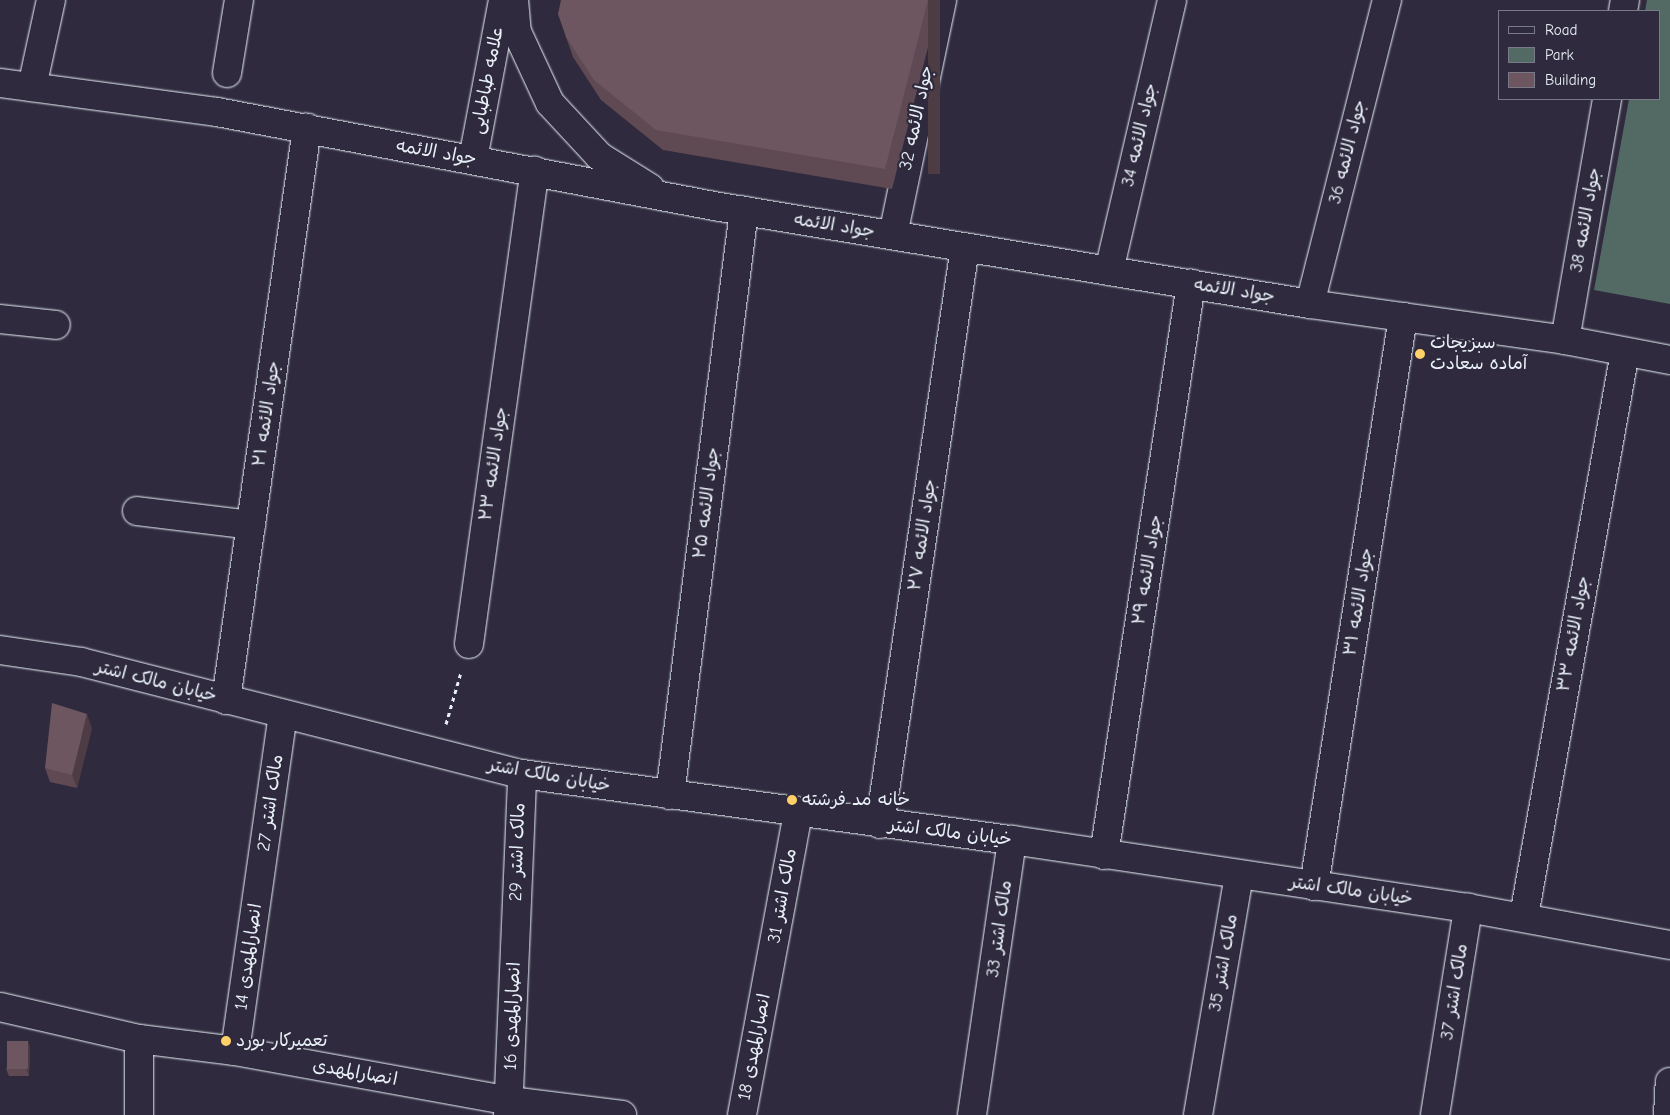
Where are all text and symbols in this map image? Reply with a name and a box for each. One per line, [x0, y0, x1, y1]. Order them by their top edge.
legend [1498, 10, 1660, 100]
text: Road [1545, 21, 1577, 39]
street label: علامه طباطبایی [467, 24, 509, 136]
text: Park [1545, 46, 1574, 64]
street label: جواد الائمه 32 [895, 64, 939, 172]
text: Building [1545, 71, 1596, 89]
street label: جواد الائمه 34 [1118, 81, 1162, 189]
street label: جواد الائمه 36 [1325, 98, 1371, 206]
street label: جواد الائمه [394, 135, 478, 171]
street label: جواد الائمه 38 [1566, 166, 1606, 274]
street label: جواد الائمه [792, 209, 876, 243]
street label: جواد الائمه [1192, 274, 1276, 308]
place label: سبزیجات آماده سعادت [1430, 333, 1527, 376]
marker: سبزیجات آماده سعادت [1414, 348, 1426, 360]
street label: جواد الائمه ۲۱ [249, 360, 285, 468]
street label: جواد الائمه ۲۳ [475, 406, 513, 522]
street label: جواد الائمه ۲۵ [689, 446, 725, 560]
street label: جواد الائمه ۲۷ [904, 478, 942, 592]
street label: جواد الائمه ۲۹ [1129, 513, 1167, 627]
street label: جواد الائمه ۳۱ [1340, 546, 1378, 658]
street label: جواد الائمه ۳۳ [1553, 574, 1595, 694]
street label: خیابان مالک اشتر [93, 656, 219, 708]
street label: مالک اشتر 27 [254, 753, 288, 853]
street label: خیابان مالک اشتر [486, 755, 612, 797]
place label: خانه مد فرشته [802, 789, 910, 811]
marker: خانه مد فرشته [786, 794, 798, 806]
street label: مالک اشتر 29 [505, 802, 531, 902]
street label: خیابان مالک اشتر [887, 815, 1013, 851]
street label: مالک اشتر 31 [764, 847, 802, 945]
street label: خیابان مالک اشتر [1288, 872, 1414, 910]
street label: مالک اشتر 33 [982, 879, 1018, 979]
street label: انصارالمهدی 14 [231, 902, 267, 1012]
street label: مالک اشتر 35 [1205, 913, 1243, 1013]
street label: مالک اشتر 37 [1437, 942, 1473, 1042]
street label: انصارالمهدی 16 [500, 961, 526, 1071]
street label: انصارالمهدی 18 [734, 992, 776, 1102]
place label: تعمیرکار بورد [236, 1030, 328, 1052]
marker: تعمیرکار بورد [220, 1035, 232, 1047]
street label: انصارالمهدی [311, 1055, 399, 1091]

